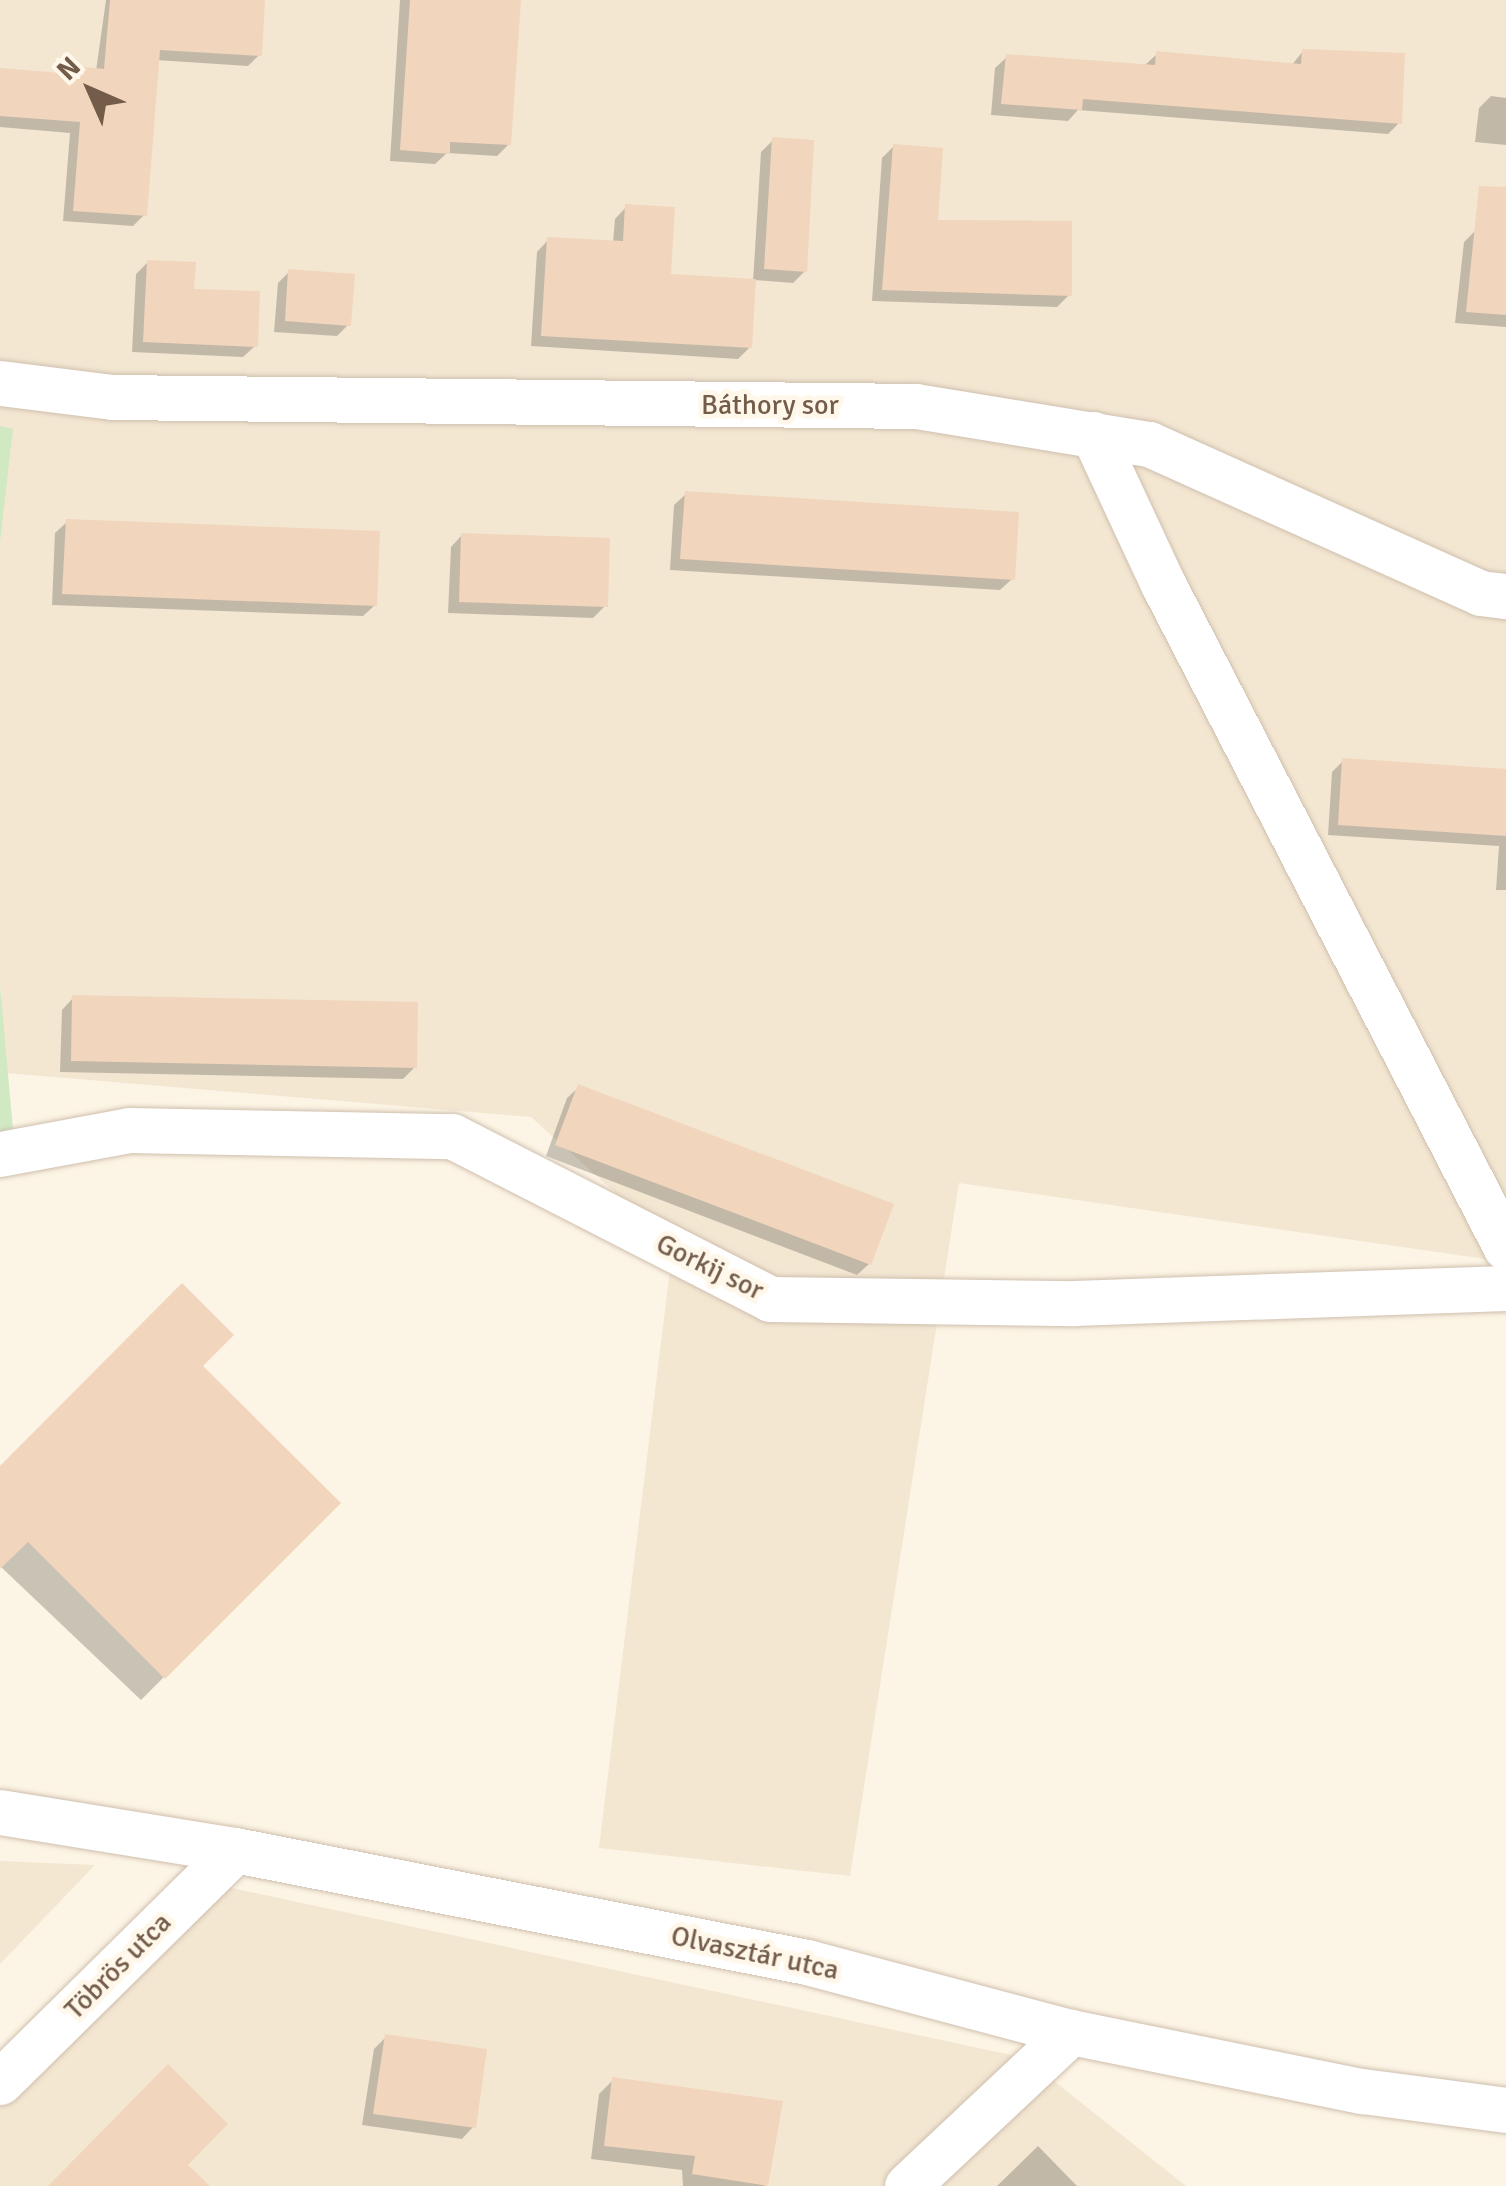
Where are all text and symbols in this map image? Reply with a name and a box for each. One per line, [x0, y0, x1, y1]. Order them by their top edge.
north arrow [40, 40, 140, 140]
text: N [50, 50, 88, 88]
street label: Báthory sor [701, 388, 839, 422]
street label: Gorkij sor [651, 1227, 769, 1307]
street label: Töbrös utca [58, 1906, 178, 2026]
street label: Olvasztár utca [668, 1919, 842, 1987]

